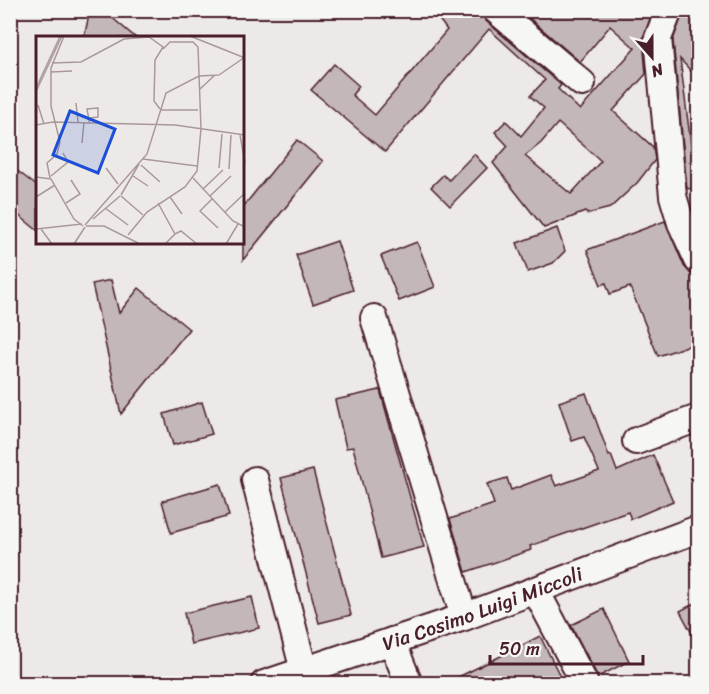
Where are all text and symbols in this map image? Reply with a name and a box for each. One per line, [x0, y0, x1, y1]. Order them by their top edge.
north arrow [622, 27, 682, 87]
inset map [36, 36, 244, 244]
text: N [646, 55, 669, 86]
street label: Via Cosimo Luigi Miccoli [378, 556, 589, 661]
scale bar [490, 628, 643, 666]
text: 50 m [499, 633, 540, 665]

